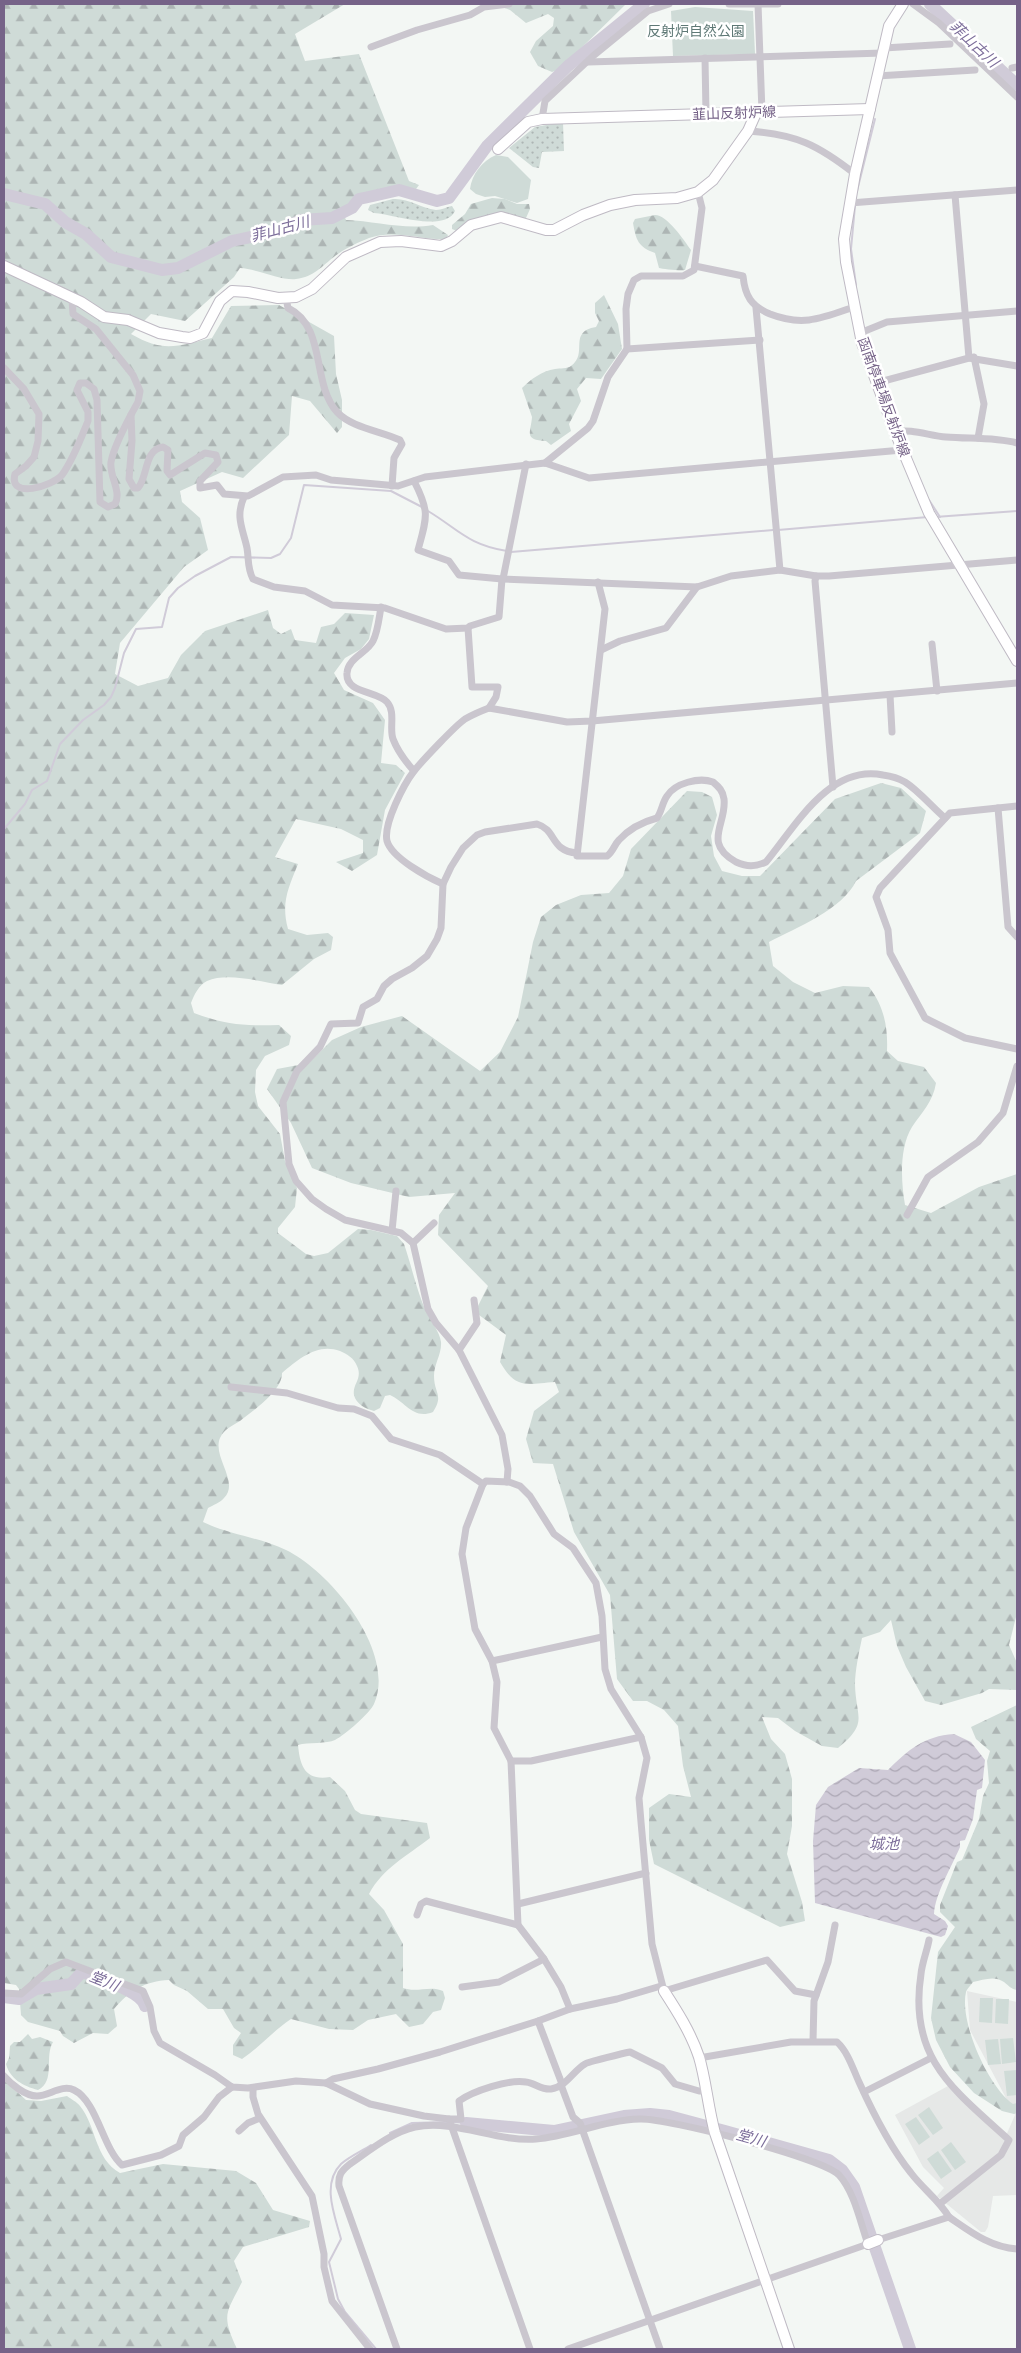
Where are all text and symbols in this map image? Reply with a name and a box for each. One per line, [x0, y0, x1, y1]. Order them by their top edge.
water label: 菲山古川 [945, 16, 1004, 73]
park label: 反射炉自然公園 [647, 22, 745, 41]
street label: 韮山反射炉線 [692, 103, 776, 124]
water label: 菲山古川 [248, 211, 313, 246]
street label: 函南停車場反射炉線 [853, 335, 914, 460]
water label: 城池 [869, 1834, 901, 1854]
water label: 堂川 [86, 1966, 124, 1997]
water label: 堂川 [734, 2124, 770, 2152]

